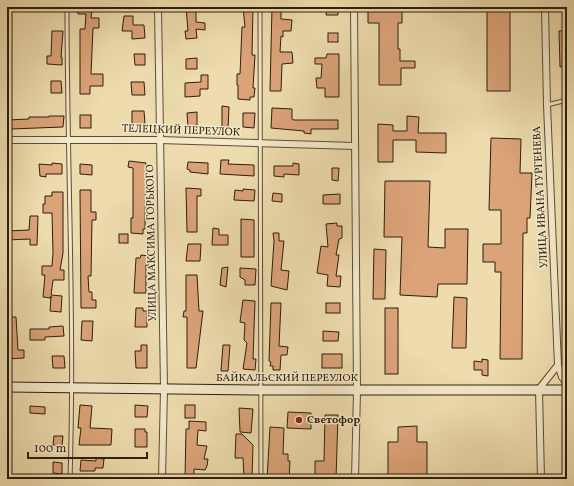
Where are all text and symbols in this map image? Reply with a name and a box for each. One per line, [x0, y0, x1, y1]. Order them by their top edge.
street label: ТЕЛЕЦКИЙ ПЕРЕУЛОК [122, 121, 241, 141]
street label: УЛИЦА ИВАНА ТУРГЕНЕВА [530, 125, 552, 268]
street label: УЛИЦА МАКСИМА ГОРЬКОГО [143, 164, 161, 322]
street label: БАЙКАЛЬСКИЙ ПЕРЕУЛОК [216, 371, 359, 386]
place label: Светофор [307, 413, 360, 428]
marker: Светофор [294, 415, 304, 425]
scale bar [28, 434, 147, 460]
text: 100 m [34, 441, 67, 457]

